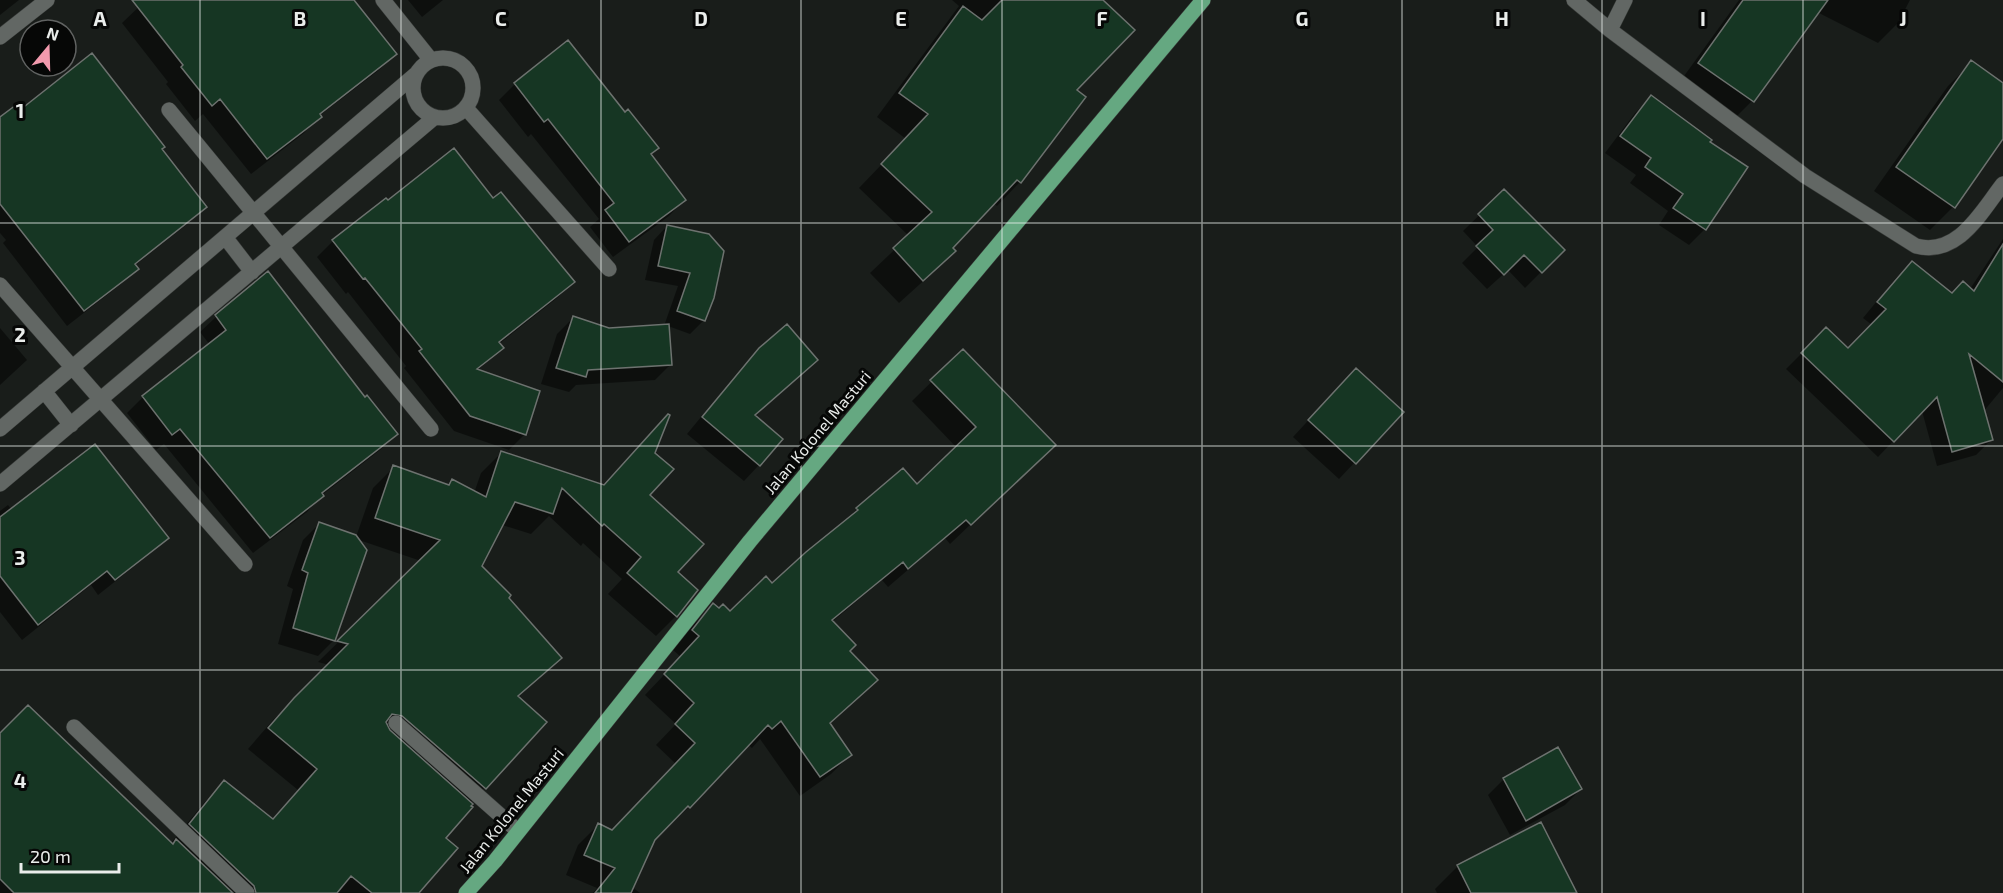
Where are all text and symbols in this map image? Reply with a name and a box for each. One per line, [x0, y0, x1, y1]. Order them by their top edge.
text: A [93, 6, 107, 30]
text: B [294, 6, 306, 30]
text: C [495, 6, 507, 30]
text: D [694, 6, 708, 30]
text: E [895, 6, 907, 30]
text: F [1096, 6, 1108, 30]
text: G [1296, 6, 1308, 30]
text: H [1495, 6, 1509, 30]
text: I [1700, 6, 1706, 30]
text: J [1899, 6, 1907, 30]
north arrow [18, 18, 78, 78]
text: N [44, 22, 62, 44]
text: 1 [16, 98, 24, 122]
text: 2 [14, 322, 26, 346]
street label: Jalan Kolonel Masturi [760, 366, 874, 498]
text: 3 [14, 545, 26, 569]
street label: Jalan Kolonel Masturi [455, 744, 567, 876]
text: 4 [14, 768, 27, 792]
scale bar [21, 836, 118, 874]
text: 20 m [30, 845, 71, 867]

